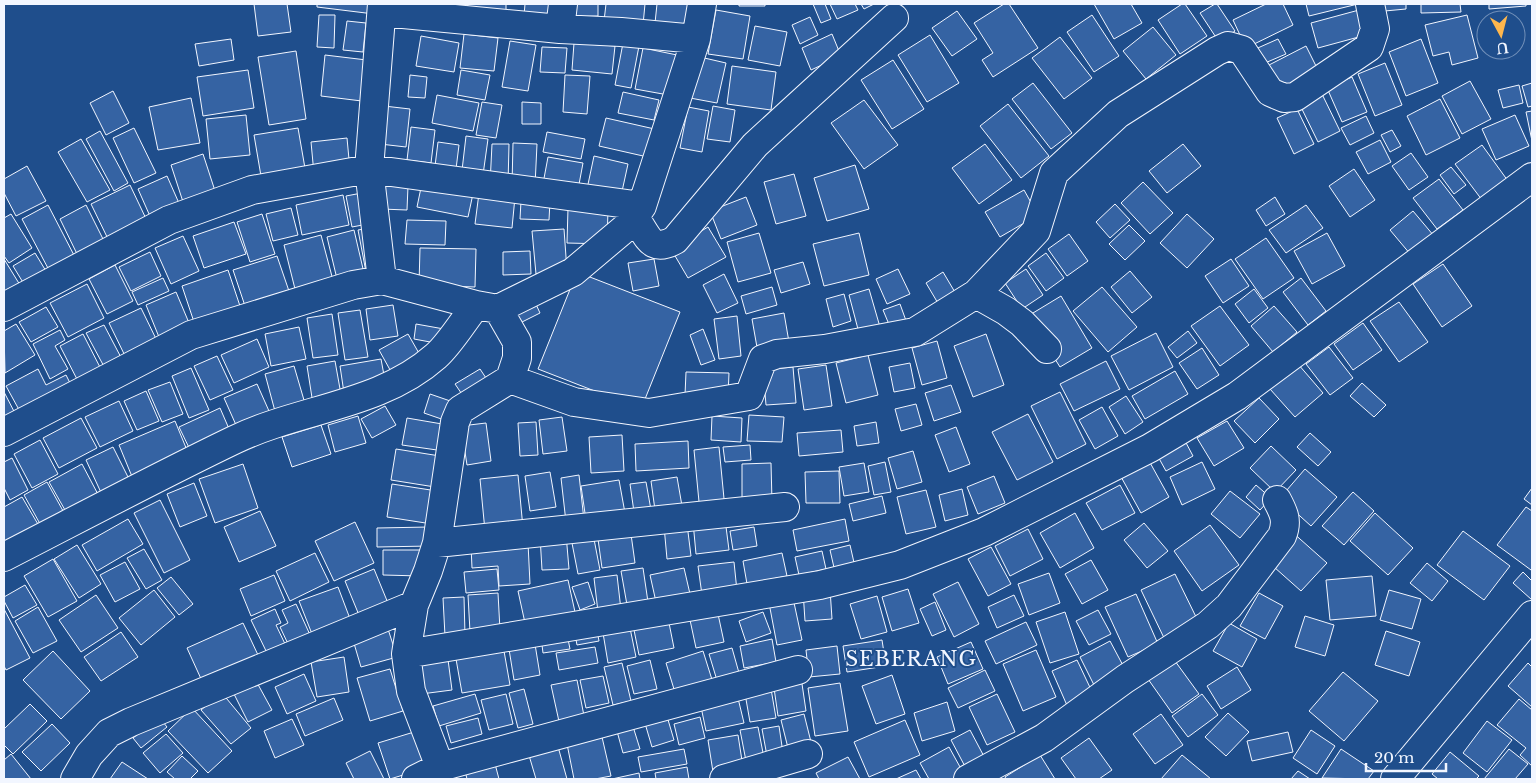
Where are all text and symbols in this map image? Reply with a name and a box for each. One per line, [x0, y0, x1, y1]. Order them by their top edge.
north arrow [1476, 10, 1526, 60]
text: U [1495, 38, 1510, 58]
district label: SEBERANG [845, 647, 977, 671]
scale bar [1366, 740, 1446, 772]
text: 20 m [1374, 748, 1414, 767]

